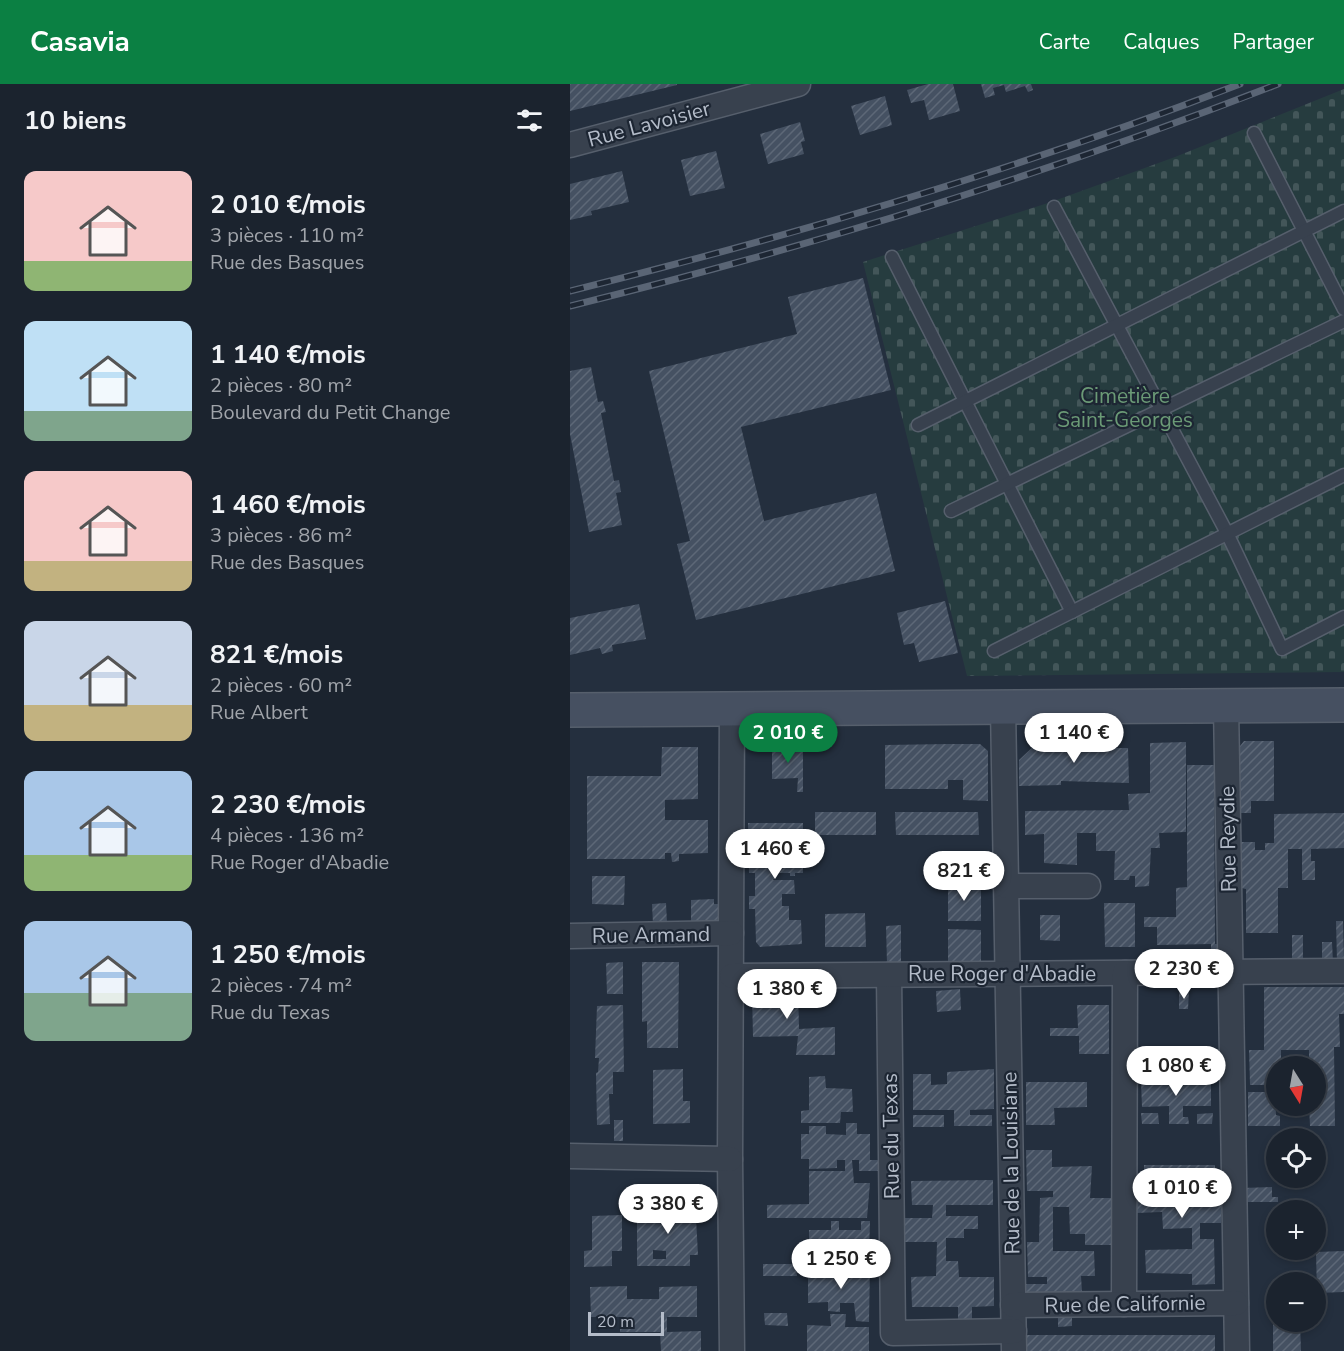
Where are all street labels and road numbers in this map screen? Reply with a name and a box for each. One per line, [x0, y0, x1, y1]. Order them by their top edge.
street label: Rue Lavoisier [585, 94, 714, 154]
street label: Rue Reydie [1213, 786, 1243, 892]
street label: Rue Armand [592, 920, 710, 950]
street label: Rue Roger d'Abadie [908, 960, 1096, 988]
street label: Rue de la Louisiane [995, 1071, 1027, 1255]
street label: Rue du Texas [876, 1073, 906, 1199]
street label: Rue de Californie [1044, 1289, 1206, 1319]

